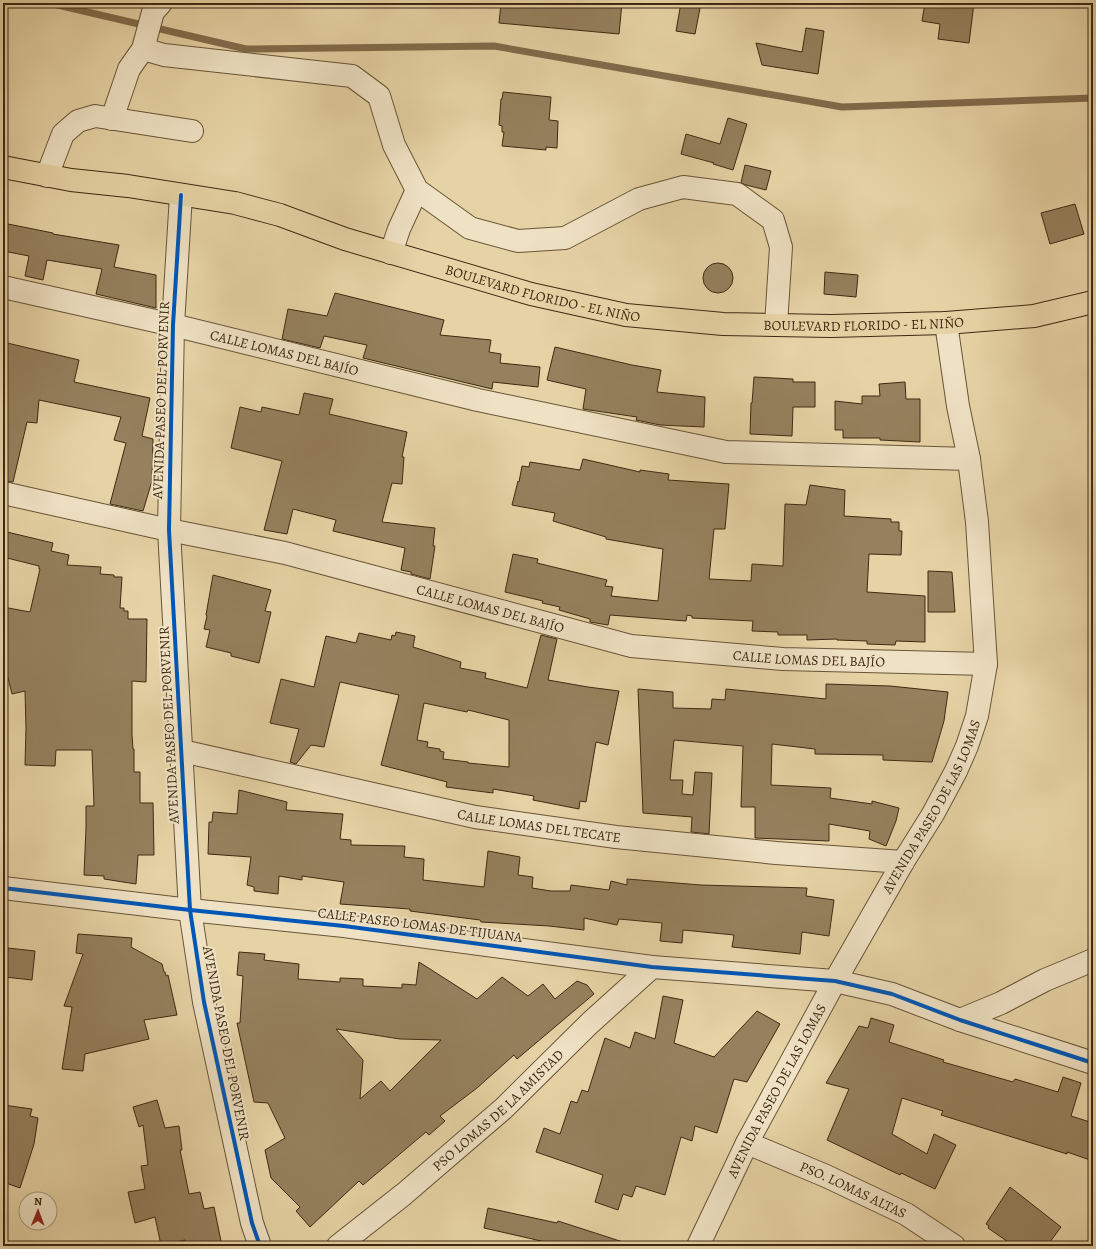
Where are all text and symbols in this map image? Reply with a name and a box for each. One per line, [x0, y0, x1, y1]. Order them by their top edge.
street label: BOULEVARD FLORIDO - EL NIÑO [443, 260, 641, 326]
street label: AVENIDA PASEO DEL PORVENIR [148, 300, 174, 500]
street label: BOULEVARD FLORIDO - EL NIÑO [763, 312, 965, 336]
street label: CALLE LOMAS DEL BAJÍO [208, 325, 361, 380]
street label: CALLE LOMAS DEL BAJÍO [414, 579, 567, 637]
street label: AVENIDA PASEO DEL PORVENIR [154, 625, 184, 825]
street label: CALLE LOMAS DEL BAJÍO [732, 645, 886, 671]
street label: AVENIDA PASEO DE LAS LOMAS [877, 717, 985, 898]
street label: CALLE LOMAS DEL TECATE [456, 804, 622, 847]
street label: CALLE PASEO LOMAS DE TIJUANA [317, 903, 524, 947]
street label: AVENIDA PASEO DEL PORVENIR [198, 943, 254, 1142]
street label: AVENIDA PASEO DE LAS LOMAS [722, 1000, 830, 1182]
street label: PSO LOMAS DE LA AMISTAD [428, 1045, 568, 1175]
street label: PSO. LOMAS ALTAS [797, 1157, 910, 1222]
north arrow [18, 1191, 58, 1231]
text: N [34, 1194, 42, 1209]

